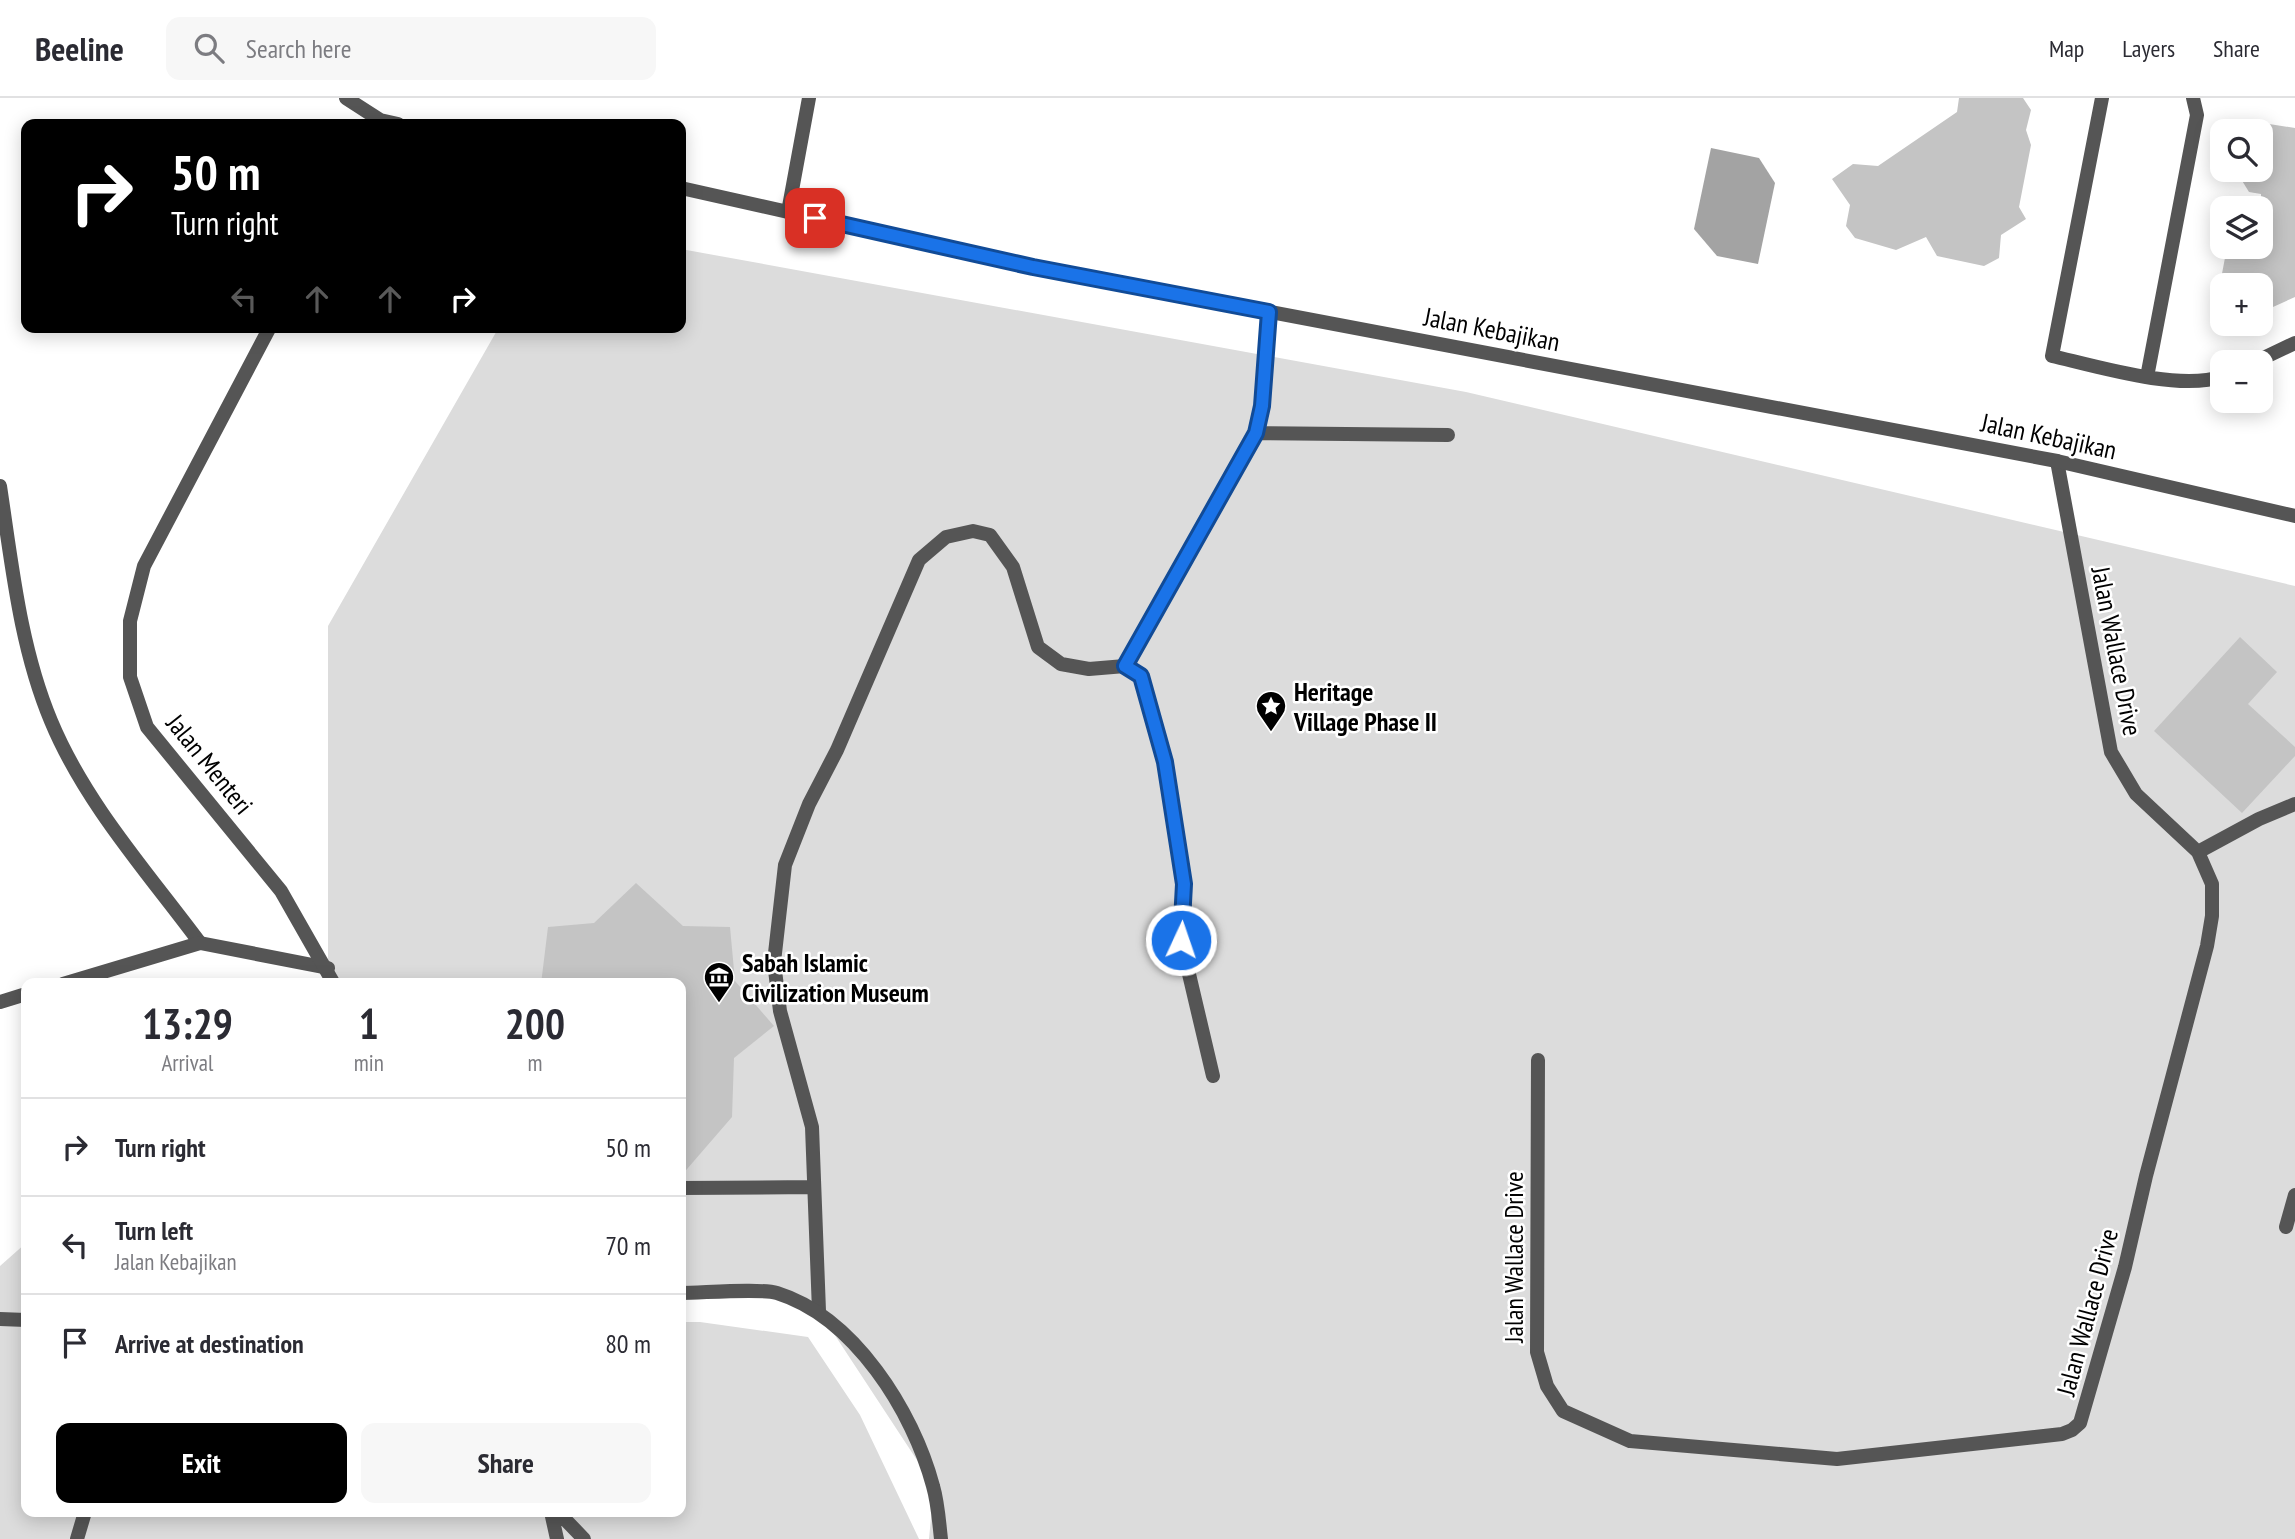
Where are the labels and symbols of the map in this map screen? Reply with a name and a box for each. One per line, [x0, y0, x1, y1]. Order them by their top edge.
pin [785, 188, 845, 248]
street label: Jalan Kebajikan [1420, 300, 1563, 358]
street label: Jalan Kebajikan [1977, 405, 2120, 466]
street label: Jalan Wallace Drive [2084, 563, 2150, 738]
place label: Heritage Village Phase II [1293, 675, 1437, 738]
place icon: Heritage Village Phase II [1254, 689, 1288, 733]
street label: Jalan Menteri [159, 707, 260, 821]
position arrow [1144, 903, 1218, 977]
place label: Sabah Islamic Civilization Museum [742, 946, 929, 1009]
museum icon: Sabah Islamic Civilization Museum [702, 960, 736, 1004]
street label: Jalan Wallace Drive [1497, 1171, 1530, 1344]
street label: Jalan Wallace Drive [2049, 1225, 2125, 1400]

